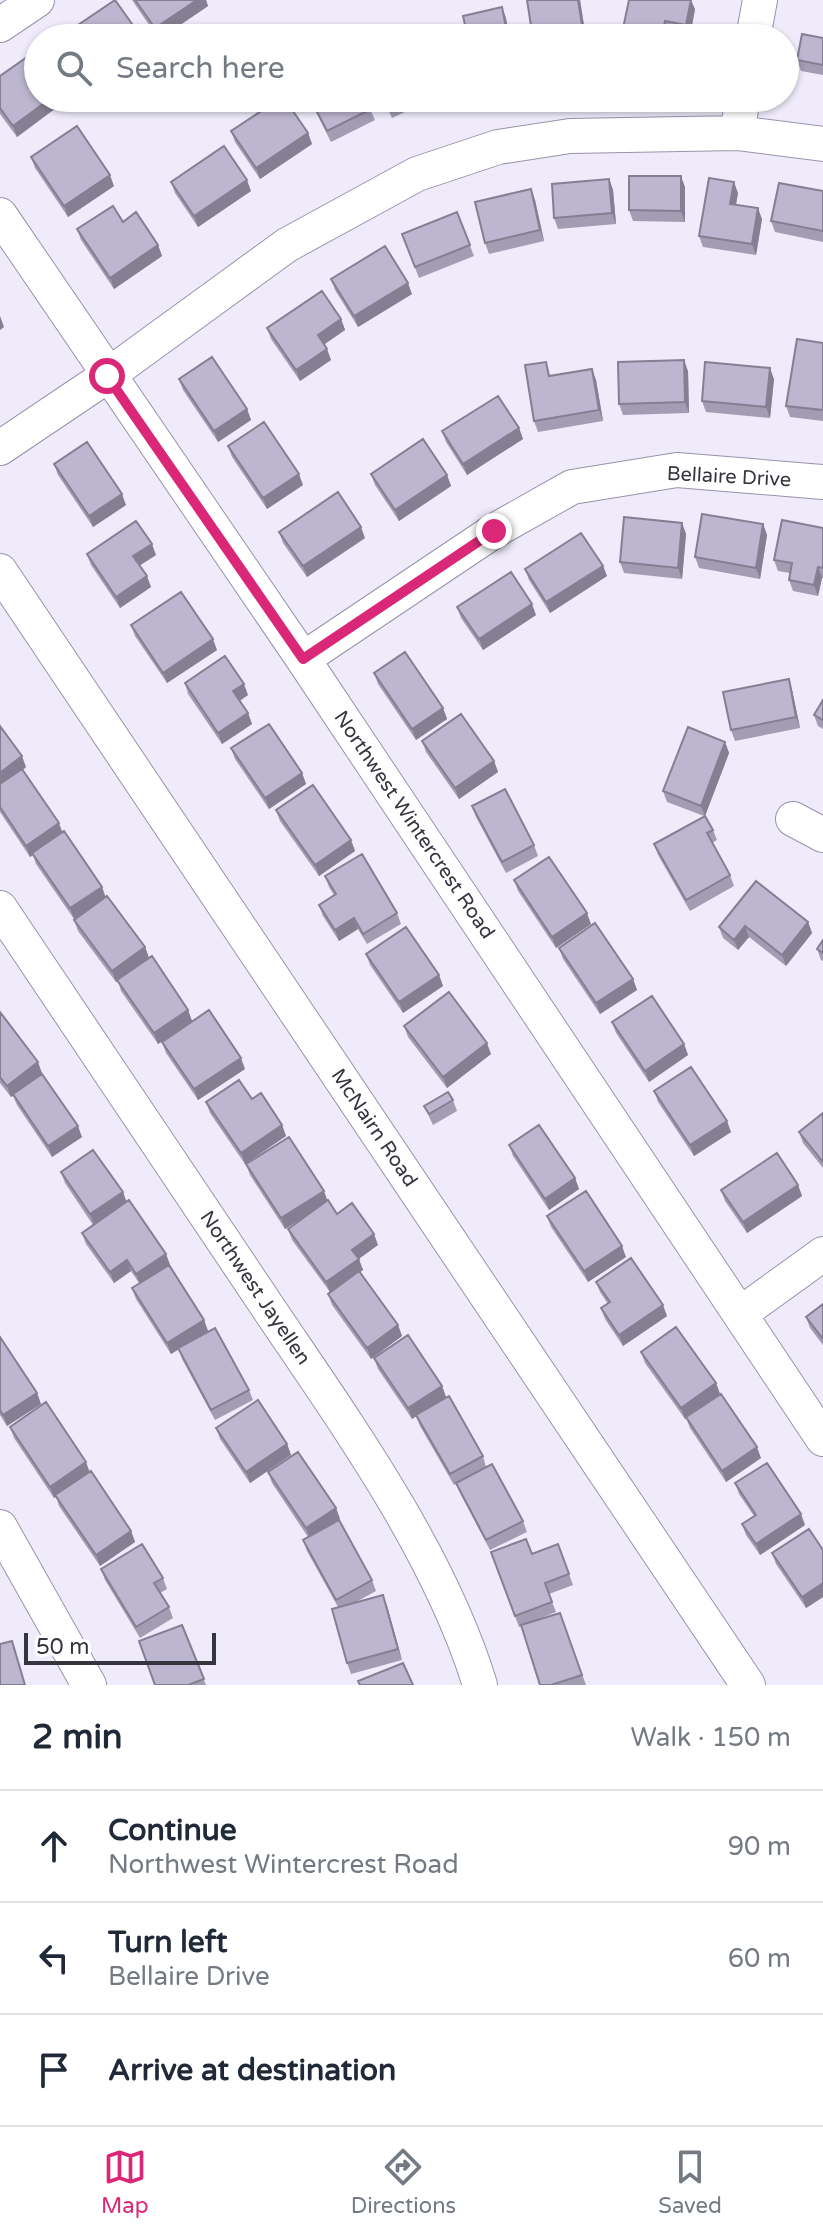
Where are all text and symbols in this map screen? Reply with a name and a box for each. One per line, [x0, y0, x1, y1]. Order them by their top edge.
search box [24, 24, 799, 112]
icon: search [52, 46, 96, 90]
text: Search here [116, 50, 285, 87]
route start [89, 358, 125, 394]
street label: Bellaire Drive [666, 462, 792, 492]
route end [476, 513, 512, 549]
street label: Northwest Wintercrest Road [329, 706, 499, 944]
street label: McNairn Road [326, 1064, 422, 1192]
street label: Northwest Jayellen [195, 1207, 315, 1369]
scale bar [24, 1629, 216, 1665]
text: 50 m [36, 1634, 90, 1660]
text: 2 min [32, 1717, 123, 1758]
text: Walk · 150 m [631, 1722, 791, 1753]
text: Continue [108, 1812, 237, 1849]
icon: ahead [32, 1824, 76, 1868]
text: 90 m [728, 1831, 791, 1862]
text: Northwest Wintercrest Road [108, 1849, 459, 1880]
text: Turn left [108, 1924, 227, 1961]
icon: left [32, 1936, 76, 1980]
text: 60 m [728, 1943, 791, 1974]
text: Bellaire Drive [108, 1961, 270, 1992]
icon: arrive [32, 2048, 76, 2092]
text: Arrive at destination [108, 2052, 396, 2089]
tab: Map [101, 2145, 149, 2219]
tab: Directions [351, 2145, 456, 2219]
tab: Saved [658, 2145, 722, 2219]

